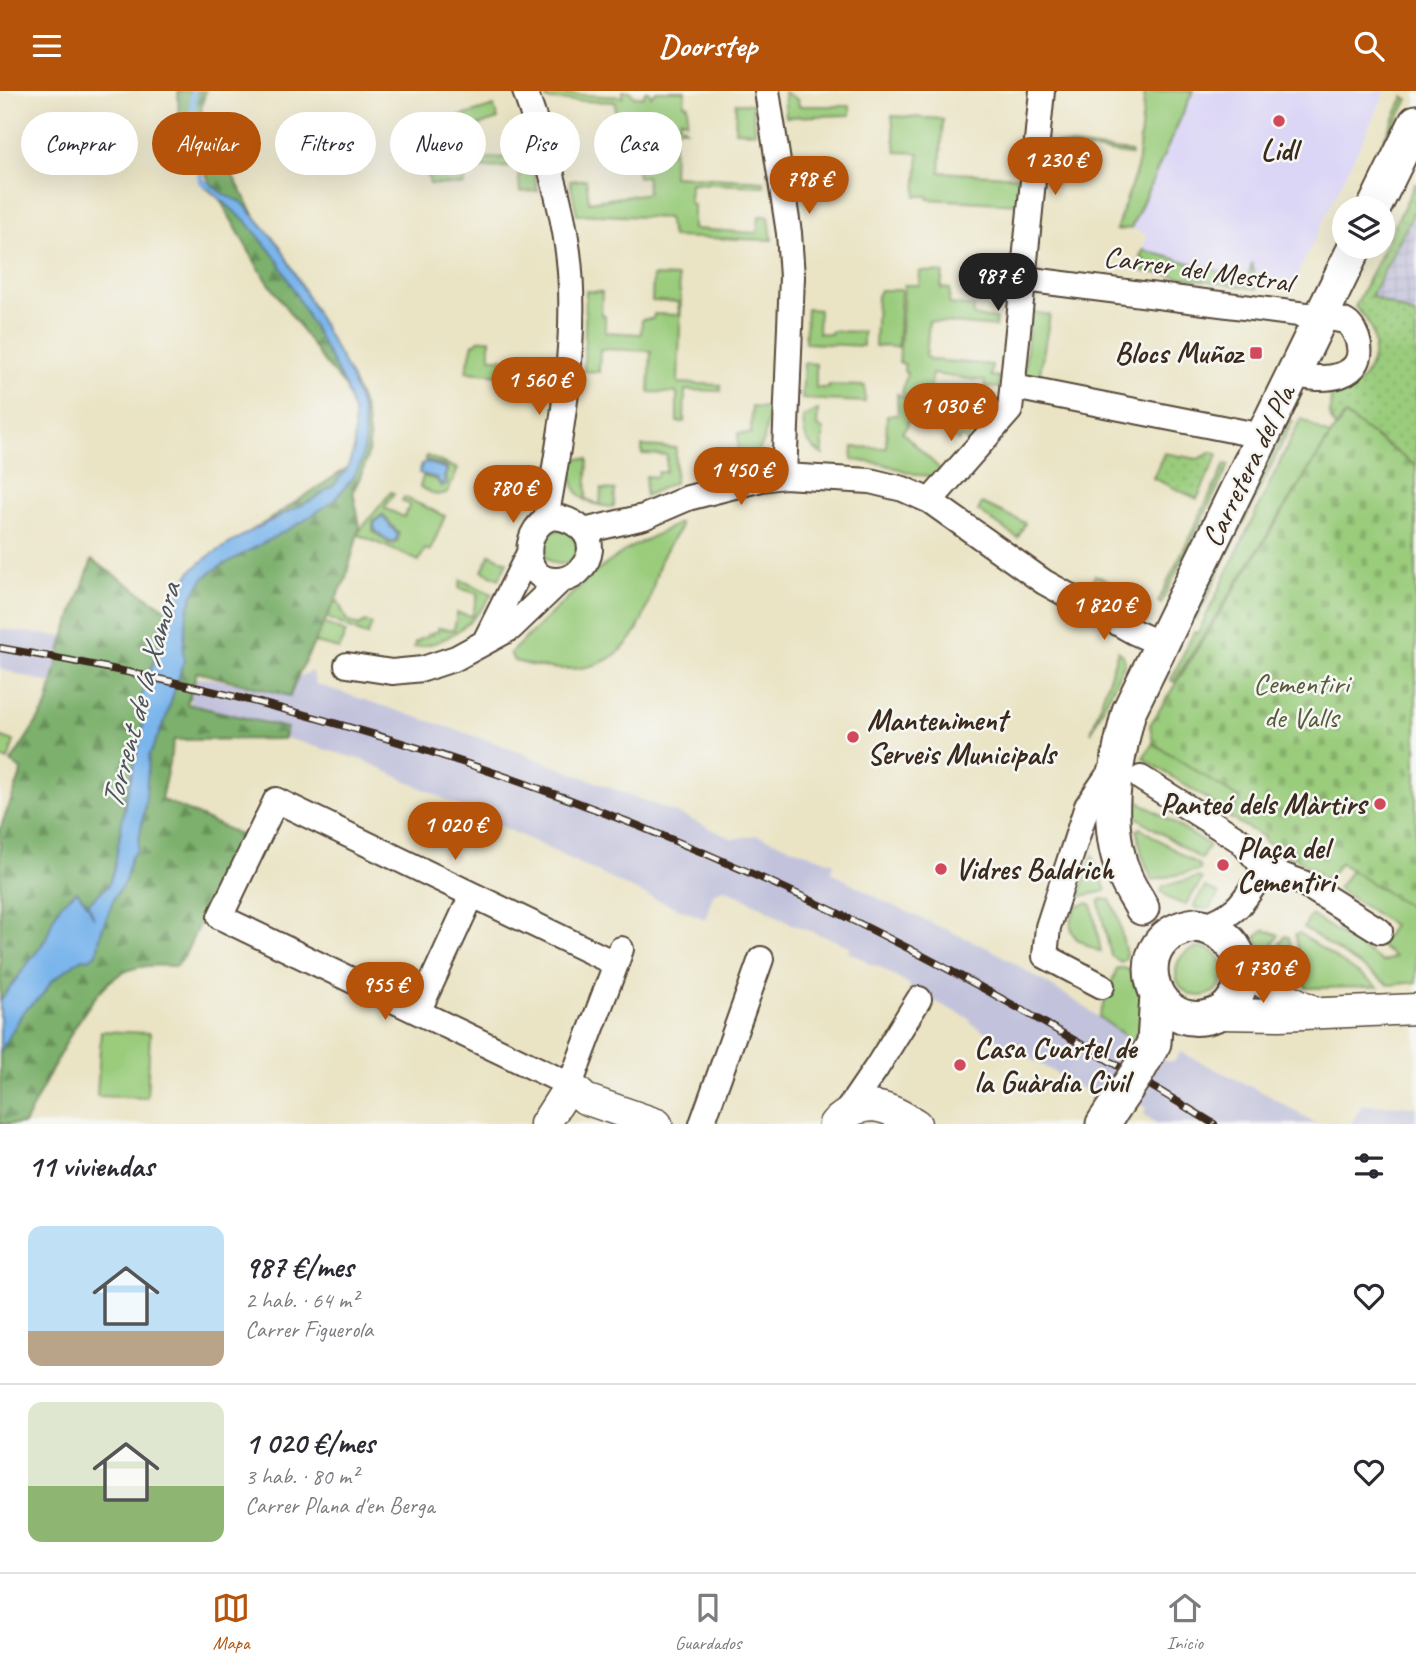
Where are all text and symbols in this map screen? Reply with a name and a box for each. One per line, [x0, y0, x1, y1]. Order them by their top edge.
text: Doorstep [659, 25, 757, 66]
icon: menu [28, 27, 66, 65]
icon: search [1350, 27, 1388, 65]
chip: Comprar [21, 112, 138, 175]
chip: Alquilar [152, 112, 261, 175]
chip: Filtros [275, 112, 376, 175]
chip: Nuevo [390, 112, 486, 175]
chip: Piso [500, 112, 580, 175]
chip: Casa [594, 112, 682, 175]
marker: Lidl [1271, 113, 1287, 129]
place label: Lidl [1261, 131, 1303, 169]
pin: 1 230 € [990, 137, 1120, 197]
text: 1 230 € [1024, 145, 1086, 174]
pin: 798 € [760, 157, 858, 216]
text: 798 € [786, 164, 832, 193]
map controls [1332, 196, 1395, 259]
button: layers [1332, 196, 1395, 259]
street label: Carrer del Mestral [1101, 237, 1300, 302]
pin: 987 € [949, 253, 1047, 313]
text: 987 € [975, 261, 1021, 290]
place label: Blocs Muñoz [1114, 334, 1246, 372]
marker: Blocs Muñoz [1248, 345, 1264, 361]
pin: 1 560 € [474, 357, 604, 417]
text: 1 560 € [508, 365, 571, 394]
street label: Carretera del Pla [1193, 377, 1305, 553]
pin: 1 030 € [886, 383, 1016, 443]
text: 1 030 € [920, 391, 982, 420]
pin: 1 450 € [676, 447, 806, 507]
text: 1 450 € [710, 455, 772, 484]
pin: 780 € [464, 465, 562, 525]
text: 780 € [490, 473, 536, 502]
water label: Torrent de la Xamora [91, 576, 191, 813]
pin: 1 820 € [1039, 582, 1169, 642]
text: 1 820 € [1073, 590, 1135, 619]
park label: Cementiri de Valls [1253, 664, 1352, 736]
place label: Manteniment Serveis Municipals [867, 701, 1059, 773]
marker: Manteniment Serveis Municipals [845, 729, 861, 745]
place label: Panteó dels Màrtirs [1160, 785, 1369, 823]
marker: Panteó dels Màrtirs [1372, 796, 1388, 812]
pin: 1 020 € [390, 803, 520, 862]
text: 1 020 € [424, 810, 486, 839]
place label: Plaça del Cementiri [1237, 829, 1339, 901]
place label: Vidres Baldrich [955, 850, 1114, 888]
marker: Plaça del Cementiri [1215, 857, 1231, 873]
marker: Vidres Baldrich [933, 861, 949, 877]
pin: 1 730 € [1198, 946, 1328, 1005]
text: 1 730 € [1232, 953, 1294, 982]
pin: 955 € [336, 963, 434, 1022]
text: 955 € [362, 970, 408, 999]
place label: Casa Cuartel de la Guàrdia Civil [974, 1029, 1138, 1101]
marker: Casa Cuartel de la Guàrdia Civil [952, 1057, 968, 1073]
text: 11 viviendas [28, 1147, 154, 1185]
icon: filters [1350, 1147, 1388, 1185]
text: 987 €/mes [245, 1248, 353, 1286]
icon: home [84, 1254, 168, 1338]
icon: heart [1350, 1277, 1388, 1315]
text: 2 hab. · 64 m² [245, 1286, 358, 1315]
text: Carrer Figuerola [245, 1315, 373, 1344]
text: 1 020 €/mes [245, 1424, 375, 1462]
icon: home [84, 1430, 168, 1514]
icon: heart [1350, 1453, 1388, 1491]
text: 3 hab. · 80 m² [245, 1462, 358, 1491]
text: Carrer Plana d'en Berga [245, 1491, 434, 1520]
tab: Mapa [212, 1589, 250, 1655]
tab: Guardados [675, 1589, 741, 1655]
tab: Inicio [1166, 1589, 1204, 1655]

